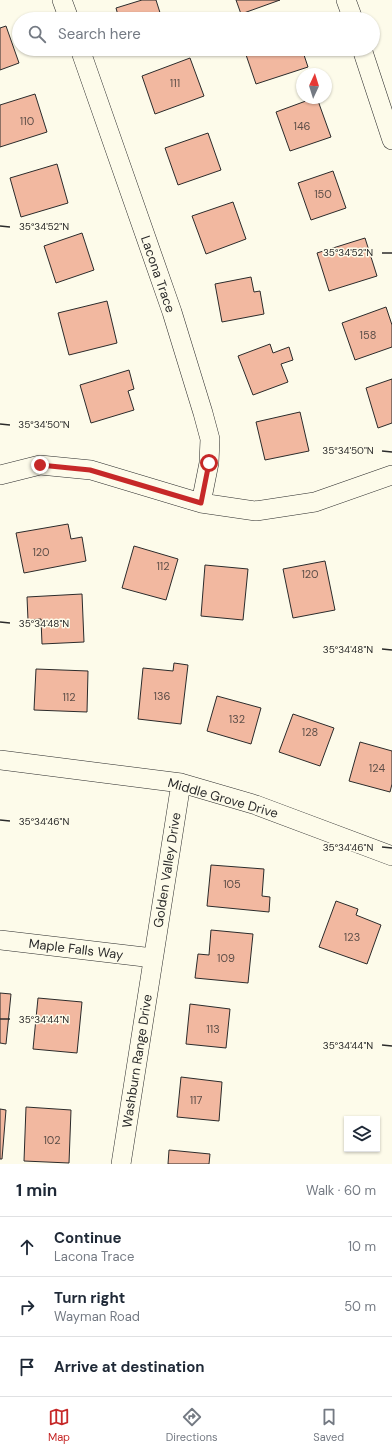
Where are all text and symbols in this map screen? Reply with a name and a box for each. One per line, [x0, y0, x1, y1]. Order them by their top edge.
search box [12, 12, 380, 56]
icon: search [26, 23, 48, 45]
text: Search here [58, 24, 141, 44]
north arrow [296, 68, 332, 104]
house number: 111 [170, 76, 180, 90]
house number: 110 [20, 114, 34, 128]
house number: 146 [293, 119, 311, 133]
house number: 150 [314, 187, 332, 201]
text: 35°34'52"N [19, 220, 69, 233]
street label: Lacona Trace [137, 233, 179, 315]
text: 35°34'52"N [323, 246, 373, 259]
house number: 158 [360, 328, 376, 342]
text: 35°34'50"N [18, 418, 70, 431]
text: 35°34'50"N [322, 444, 374, 457]
route start [200, 454, 218, 472]
route end [31, 456, 49, 474]
house number: 120 [32, 545, 50, 559]
house number: 112 [156, 559, 170, 573]
house number: 120 [301, 567, 319, 581]
text: 35°34'48"N [19, 617, 69, 630]
text: 35°34'48"N [323, 643, 373, 656]
house number: 136 [154, 689, 171, 703]
house number: 112 [62, 690, 76, 704]
house number: 132 [229, 712, 245, 726]
house number: 128 [302, 725, 318, 739]
house number: 124 [369, 761, 385, 775]
street label: Middle Grove Drive [166, 774, 280, 822]
street label: Golden Valley Drive [150, 811, 184, 929]
text: 35°34'46"N [19, 815, 69, 828]
text: 35°34'46"N [323, 841, 373, 854]
house number: 105 [223, 877, 241, 891]
house number: 123 [344, 930, 360, 944]
street label: Maple Falls Way [28, 935, 124, 963]
house number: 109 [217, 951, 235, 965]
street label: Washburn Range Drive [118, 993, 156, 1129]
text: 35°34'44"N [19, 1013, 69, 1026]
house number: 113 [206, 1022, 220, 1036]
text: 35°34'44"N [323, 1039, 373, 1052]
house number: 117 [190, 1093, 202, 1107]
map controls [344, 1116, 380, 1152]
button: layers [344, 1116, 380, 1152]
house number: 102 [43, 1133, 61, 1147]
text: 1 min [16, 1179, 57, 1201]
text: Walk · 60 m [306, 1182, 376, 1199]
text: Continue [54, 1228, 122, 1248]
icon: ahead [16, 1236, 38, 1258]
text: 10 m [348, 1238, 376, 1255]
text: Lacona Trace [54, 1248, 134, 1265]
text: Turn right [54, 1288, 125, 1308]
icon: right [16, 1296, 38, 1318]
text: 50 m [344, 1298, 376, 1315]
text: Wayman Road [54, 1308, 140, 1325]
icon: arrive [16, 1356, 38, 1378]
text: Arrive at destination [54, 1357, 205, 1377]
tab: Map [48, 1406, 70, 1444]
tab: Directions [166, 1406, 218, 1444]
tab: Saved [313, 1406, 344, 1444]

